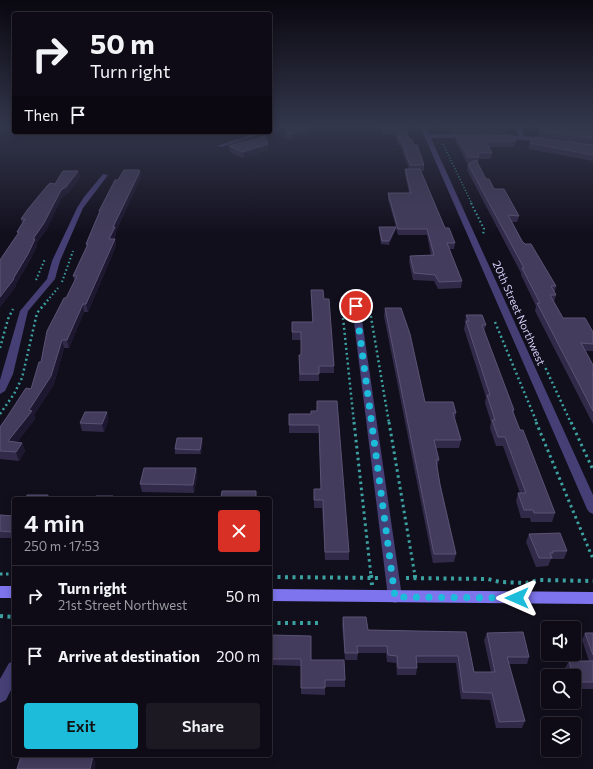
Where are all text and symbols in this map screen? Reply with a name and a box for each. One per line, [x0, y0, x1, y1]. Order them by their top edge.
text: 50 m [90, 26, 155, 60]
icon: right [24, 28, 76, 80]
text: Turn right [90, 60, 170, 82]
icon: arrive [67, 104, 89, 126]
text: Then [24, 106, 59, 124]
street label: 20th Street Northwest [490, 258, 549, 368]
pin [339, 289, 373, 323]
icon: arrive [345, 295, 367, 317]
text: 4 min [24, 508, 85, 537]
button: close [218, 510, 260, 552]
text: 250 m · 17:53 [24, 538, 99, 554]
position arrow [496, 577, 538, 619]
text: Turn right [58, 579, 127, 597]
icon: right [24, 585, 46, 607]
text: 50 m [226, 587, 260, 605]
text: 21st Street Northwest [58, 597, 187, 613]
map controls [541, 621, 581, 757]
button: sound [541, 621, 581, 661]
icon: arrive [24, 645, 46, 667]
text: Arrive at destination [58, 647, 200, 665]
text: 200 m [216, 647, 260, 665]
button: search [541, 669, 581, 709]
button: Exit [24, 703, 138, 749]
button: Share [146, 703, 260, 749]
button: layers [541, 717, 581, 757]

